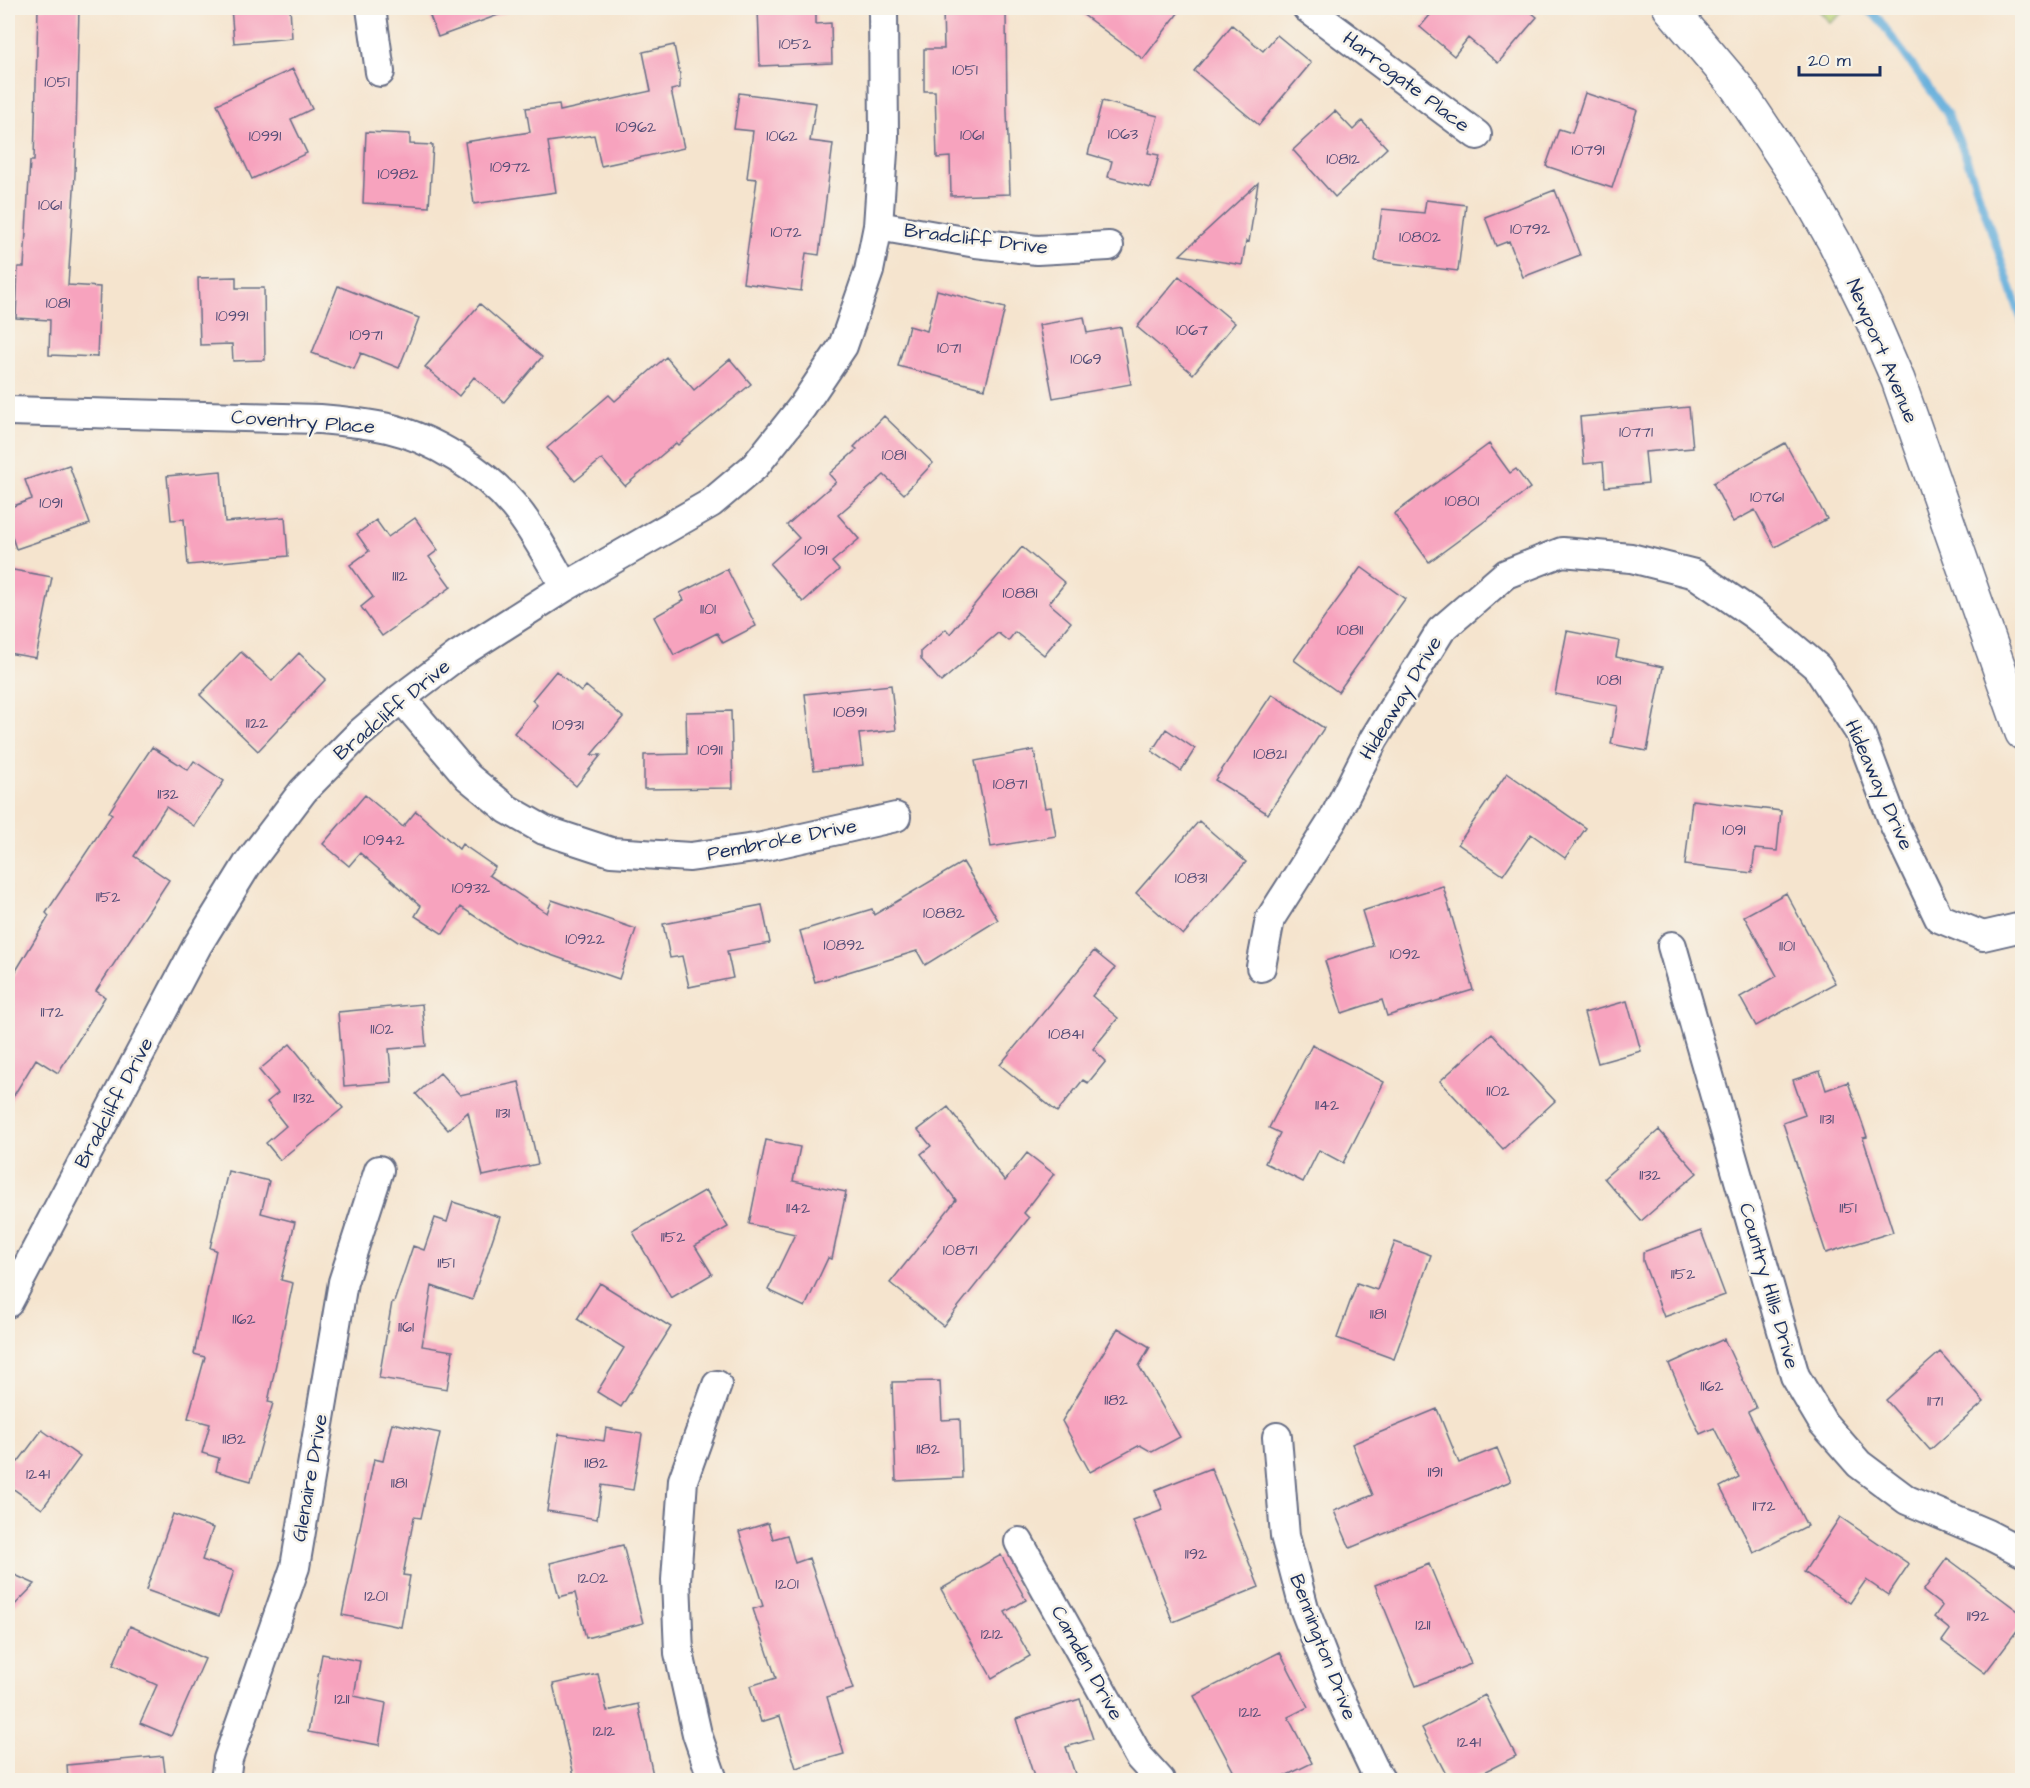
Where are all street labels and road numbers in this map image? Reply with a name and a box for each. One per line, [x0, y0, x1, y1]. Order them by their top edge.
street label: Harrogate Place [1336, 25, 1475, 140]
street label: Bradcliff Drive [903, 216, 1050, 262]
street label: Newport Avenue [1839, 275, 1925, 428]
street label: Coventry Place [230, 403, 376, 442]
street label: Hideaway Drive [1353, 631, 1450, 766]
street label: Bradcliff Drive [328, 653, 456, 767]
street label: Hideaway Drive [1837, 715, 1920, 855]
street label: Pembroke Drive [705, 812, 859, 868]
street label: Bradcliff Drive [68, 1032, 160, 1173]
street label: Country Hills Drive [1731, 1200, 1806, 1373]
street label: Glenaire Drive [285, 1412, 335, 1544]
street label: Bennington Drive [1281, 1570, 1364, 1724]
street label: Camden Drive [1044, 1601, 1130, 1726]

